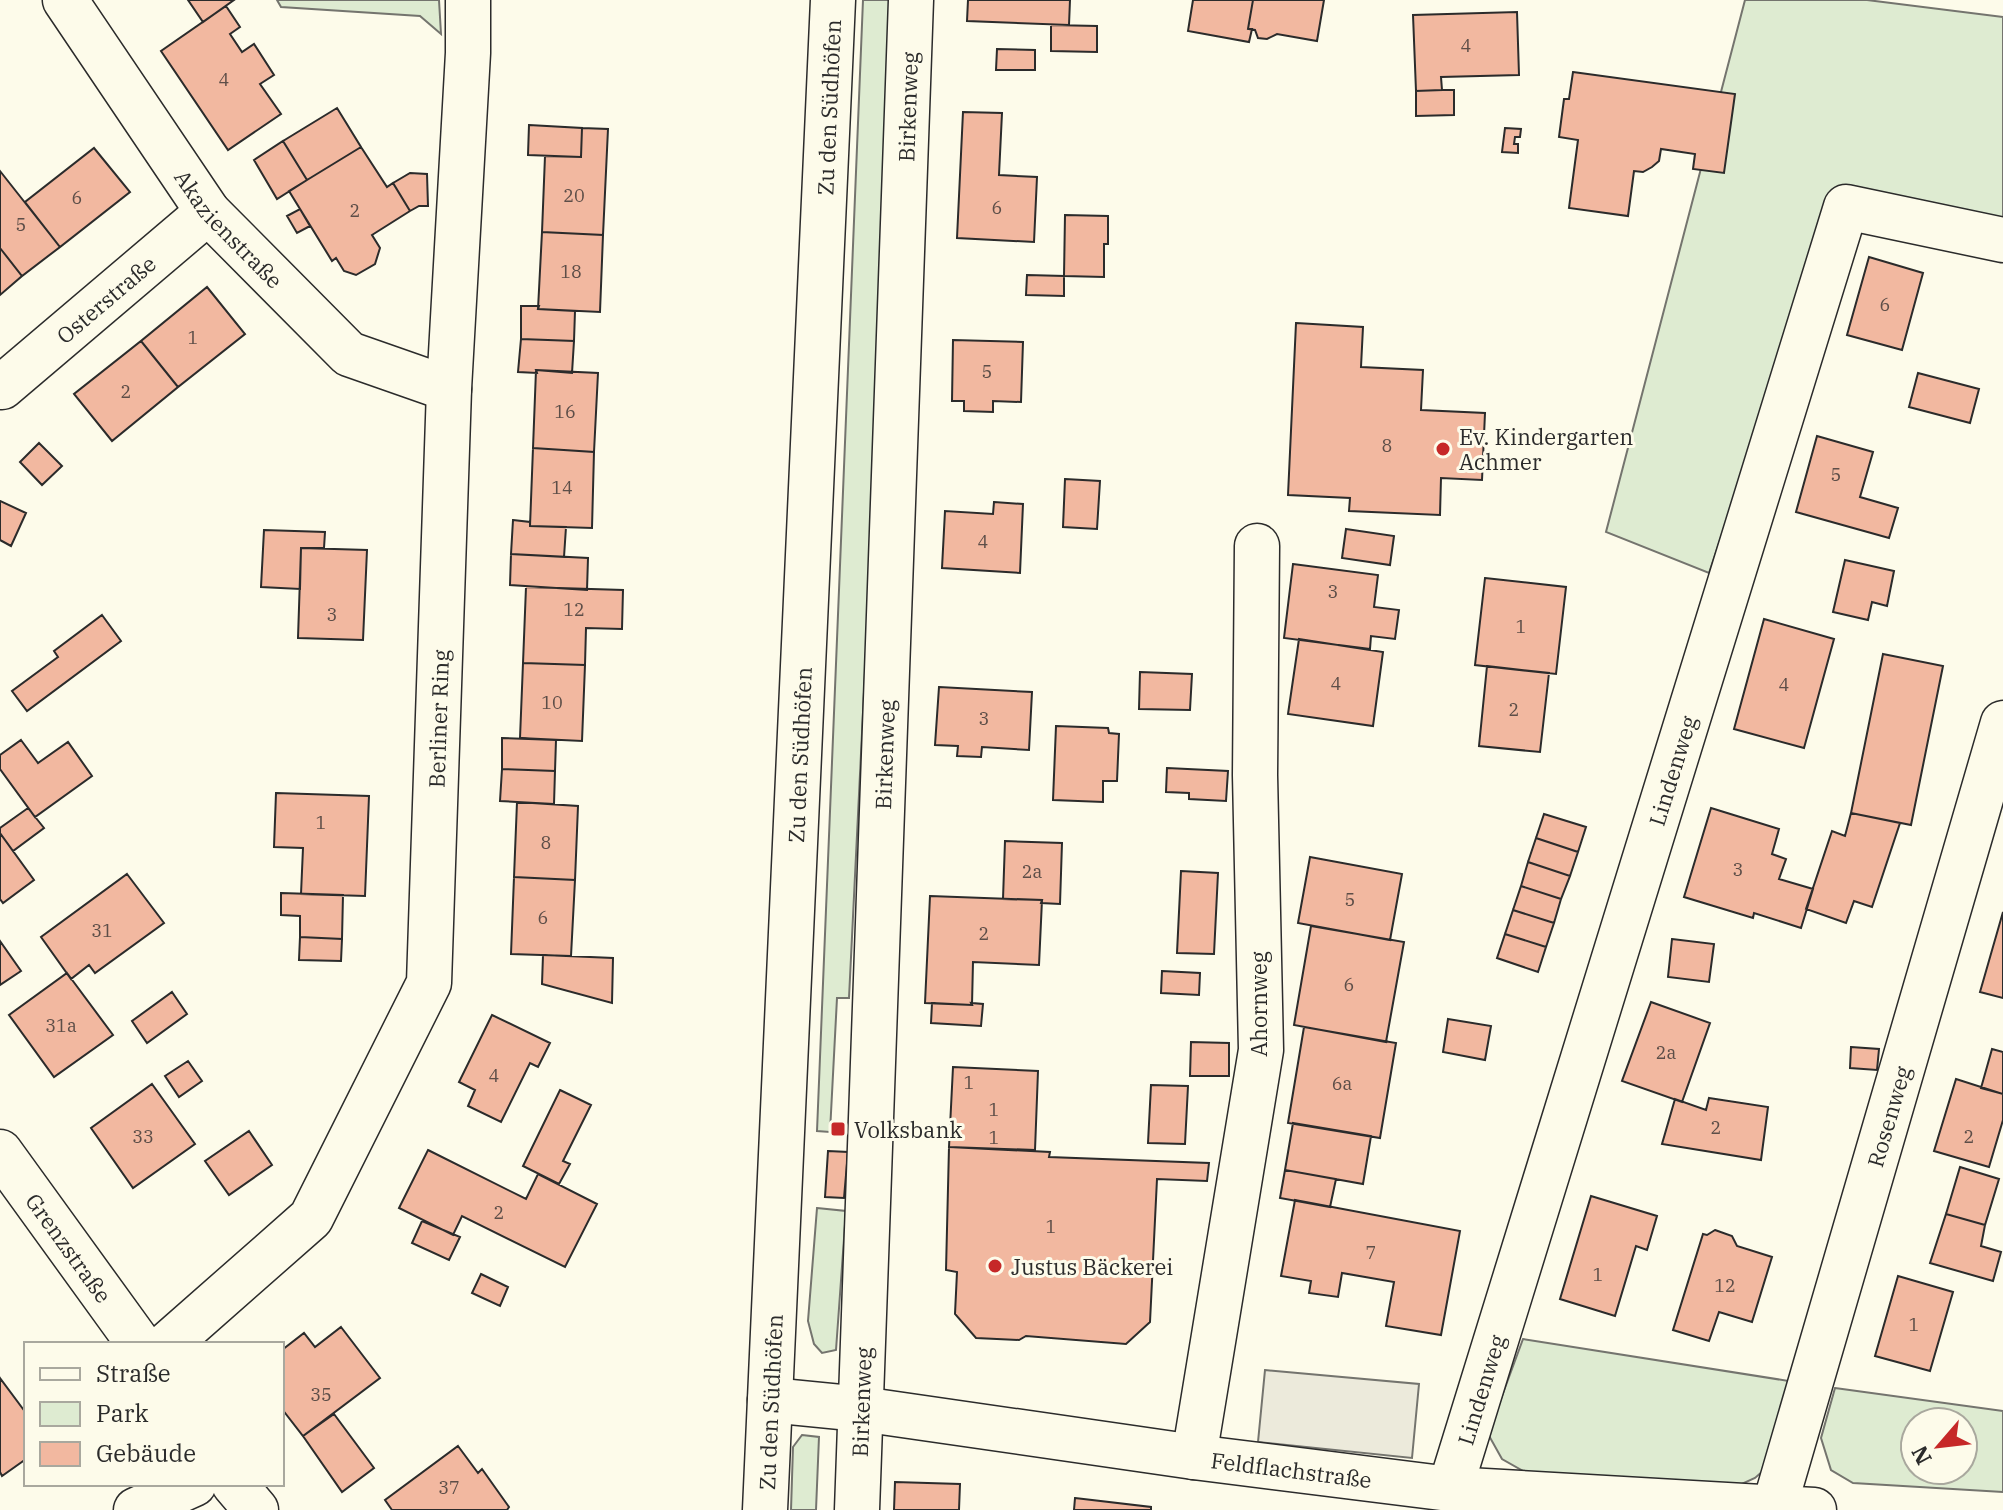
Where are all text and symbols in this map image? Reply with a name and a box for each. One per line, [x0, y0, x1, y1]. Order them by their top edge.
street label: Zu den Südhöfen [810, 19, 847, 196]
house number: 4 [1461, 34, 1471, 57]
street label: Birkenweg [891, 51, 924, 163]
house number: 4 [219, 68, 229, 91]
street label: Akazienstraße [169, 164, 290, 294]
house number: 20 [563, 184, 585, 207]
house number: 6 [72, 186, 82, 209]
house number: 6 [992, 196, 1002, 219]
house number: 2 [350, 199, 360, 222]
house number: 5 [16, 213, 26, 236]
street label: Osterstraße [50, 248, 161, 349]
house number: 18 [560, 260, 582, 283]
house number: 6 [1880, 293, 1890, 316]
house number: 1 [188, 326, 198, 349]
house number: 5 [982, 360, 992, 383]
house number: 2 [121, 380, 131, 403]
house number: 16 [554, 400, 576, 423]
place label: Ev. Kindergarten Achmer [1459, 422, 1633, 476]
house number: 8 [1382, 434, 1392, 457]
marker: Ev. Kindergarten Achmer [1434, 440, 1452, 458]
house number: 5 [1831, 463, 1841, 486]
house number: 14 [551, 476, 573, 499]
house number: 4 [978, 530, 988, 553]
house number: 3 [1328, 580, 1338, 603]
house number: 12 [563, 598, 585, 621]
house number: 3 [327, 603, 337, 626]
house number: 1 [1516, 615, 1526, 638]
street label: Berliner Ring [421, 649, 455, 788]
street label: Zu den Südhöfen [781, 666, 817, 843]
house number: 4 [1331, 672, 1341, 695]
house number: 4 [1779, 673, 1789, 696]
house number: 10 [541, 691, 563, 714]
house number: 2 [1509, 698, 1519, 721]
street label: Birkenweg [868, 699, 900, 810]
house number: 3 [979, 707, 989, 730]
street label: Lindenweg [1641, 712, 1703, 829]
house number: 1 [316, 811, 326, 834]
house number: 8 [541, 831, 551, 854]
house number: 3 [1733, 858, 1743, 881]
house number: 2a [1022, 860, 1042, 883]
house number: 5 [1345, 888, 1355, 911]
house number: 6 [538, 906, 548, 929]
house number: 31 [91, 919, 113, 942]
house number: 2 [979, 922, 989, 945]
street label: Ahornweg [1244, 951, 1273, 1057]
house number: 6 [1344, 973, 1354, 996]
house number: 31a [45, 1014, 77, 1037]
house number: 2a [1656, 1041, 1676, 1064]
street label: Rosenweg [1860, 1062, 1917, 1170]
house number: 4 [489, 1064, 499, 1087]
house number: 1 [964, 1071, 974, 1094]
house number: 6a [1332, 1072, 1352, 1095]
house number: 1 [989, 1098, 999, 1121]
place label: Volksbank [854, 1115, 962, 1144]
house number: 2 [1711, 1116, 1721, 1139]
marker: Volksbank [829, 1120, 847, 1138]
house number: 33 [132, 1125, 154, 1148]
house number: 2 [1964, 1125, 1974, 1148]
house number: 1 [989, 1126, 999, 1149]
street label: Grenzstraße [20, 1187, 119, 1308]
house number: 2 [494, 1201, 504, 1224]
house number: 1 [1046, 1215, 1056, 1238]
house number: 7 [1366, 1241, 1376, 1264]
place label: Justus Bäckerei [1011, 1252, 1173, 1281]
marker: Justus Bäckerei [986, 1257, 1004, 1275]
house number: 1 [1593, 1263, 1603, 1286]
house number: 12 [1714, 1274, 1736, 1297]
street label: Zu den Südhöfen [751, 1313, 788, 1491]
house number: 1 [1909, 1313, 1919, 1336]
street label: Lindenweg [1450, 1331, 1511, 1448]
legend [24, 1342, 284, 1486]
street label: Birkenweg [844, 1346, 877, 1458]
text: Straße [96, 1357, 171, 1389]
house number: 35 [310, 1383, 332, 1406]
text: Park [96, 1397, 148, 1429]
north arrow [1899, 1406, 1979, 1486]
text: Gebäude [96, 1437, 196, 1469]
text: N [1904, 1441, 1938, 1470]
street label: Feldflachstraße [1209, 1445, 1373, 1494]
house number: 37 [438, 1476, 460, 1499]

